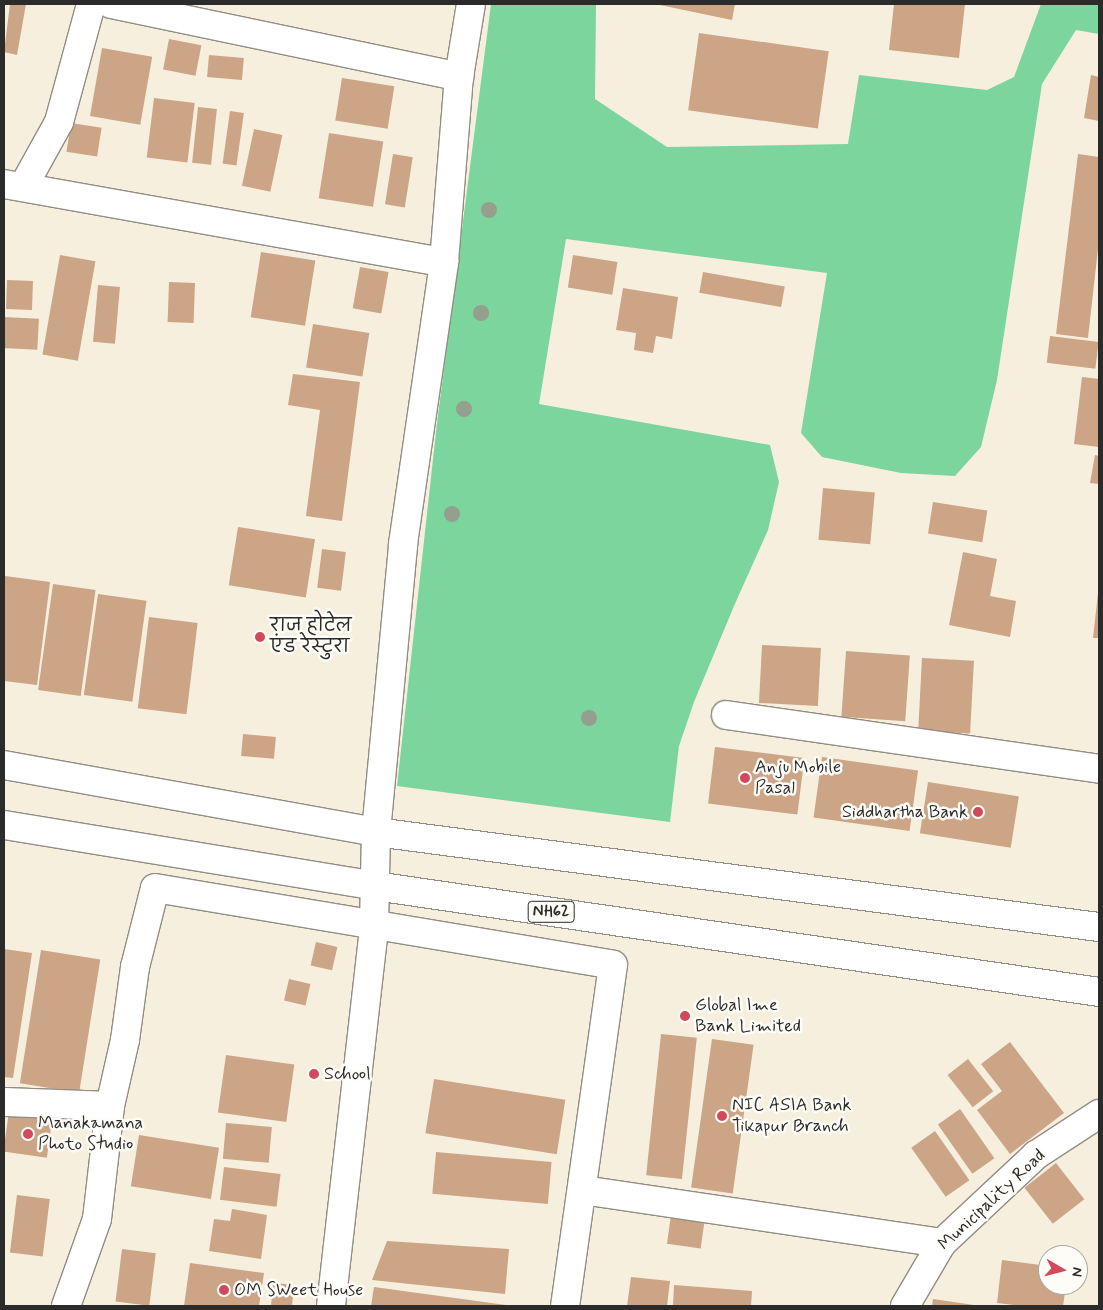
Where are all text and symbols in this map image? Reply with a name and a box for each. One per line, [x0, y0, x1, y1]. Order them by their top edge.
place label: राज होटेल एंड रेस्टुरा [270, 616, 352, 659]
marker: राज होटेल एंड रेस्टुरा [254, 631, 266, 643]
place label: Anju Mobile Pasal [755, 757, 844, 800]
marker: Anju Mobile Pasal [739, 772, 751, 784]
place label: Siddhartha Bank [841, 801, 968, 823]
marker: Siddhartha Bank [972, 806, 984, 818]
road number: NH62 [527, 899, 575, 926]
place label: Global Ime Bank Limited [695, 995, 801, 1038]
marker: Global Ime Bank Limited [679, 1010, 691, 1022]
place label: School [324, 1063, 371, 1085]
marker: School [308, 1068, 320, 1080]
place label: NIC ASIA Bank Tikapur Branch [732, 1095, 857, 1138]
marker: NIC ASIA Bank Tikapur Branch [716, 1110, 728, 1122]
place label: Manakamana Photo Studio [38, 1113, 143, 1156]
marker: Manakamana Photo Studio [22, 1128, 34, 1140]
street label: Municipality Road [934, 1145, 1050, 1255]
north arrow [1038, 1245, 1088, 1295]
text: N [1067, 1266, 1086, 1278]
place label: OM SWeet House [234, 1279, 364, 1301]
marker: OM SWeet House [218, 1284, 230, 1296]

